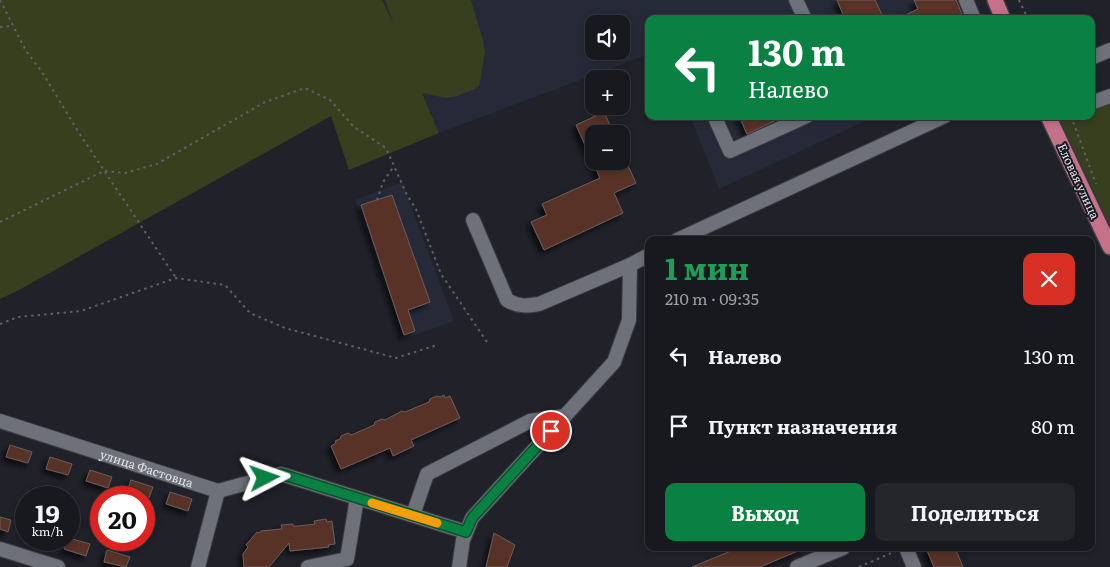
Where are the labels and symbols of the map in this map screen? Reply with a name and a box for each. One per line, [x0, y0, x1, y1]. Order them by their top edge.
street label: Еловая улица [1054, 140, 1105, 222]
pin [530, 410, 572, 452]
street label: улица Фастовца [98, 445, 196, 492]
position arrow [238, 451, 290, 503]
speed limit sign: 20 [90, 486, 155, 551]

